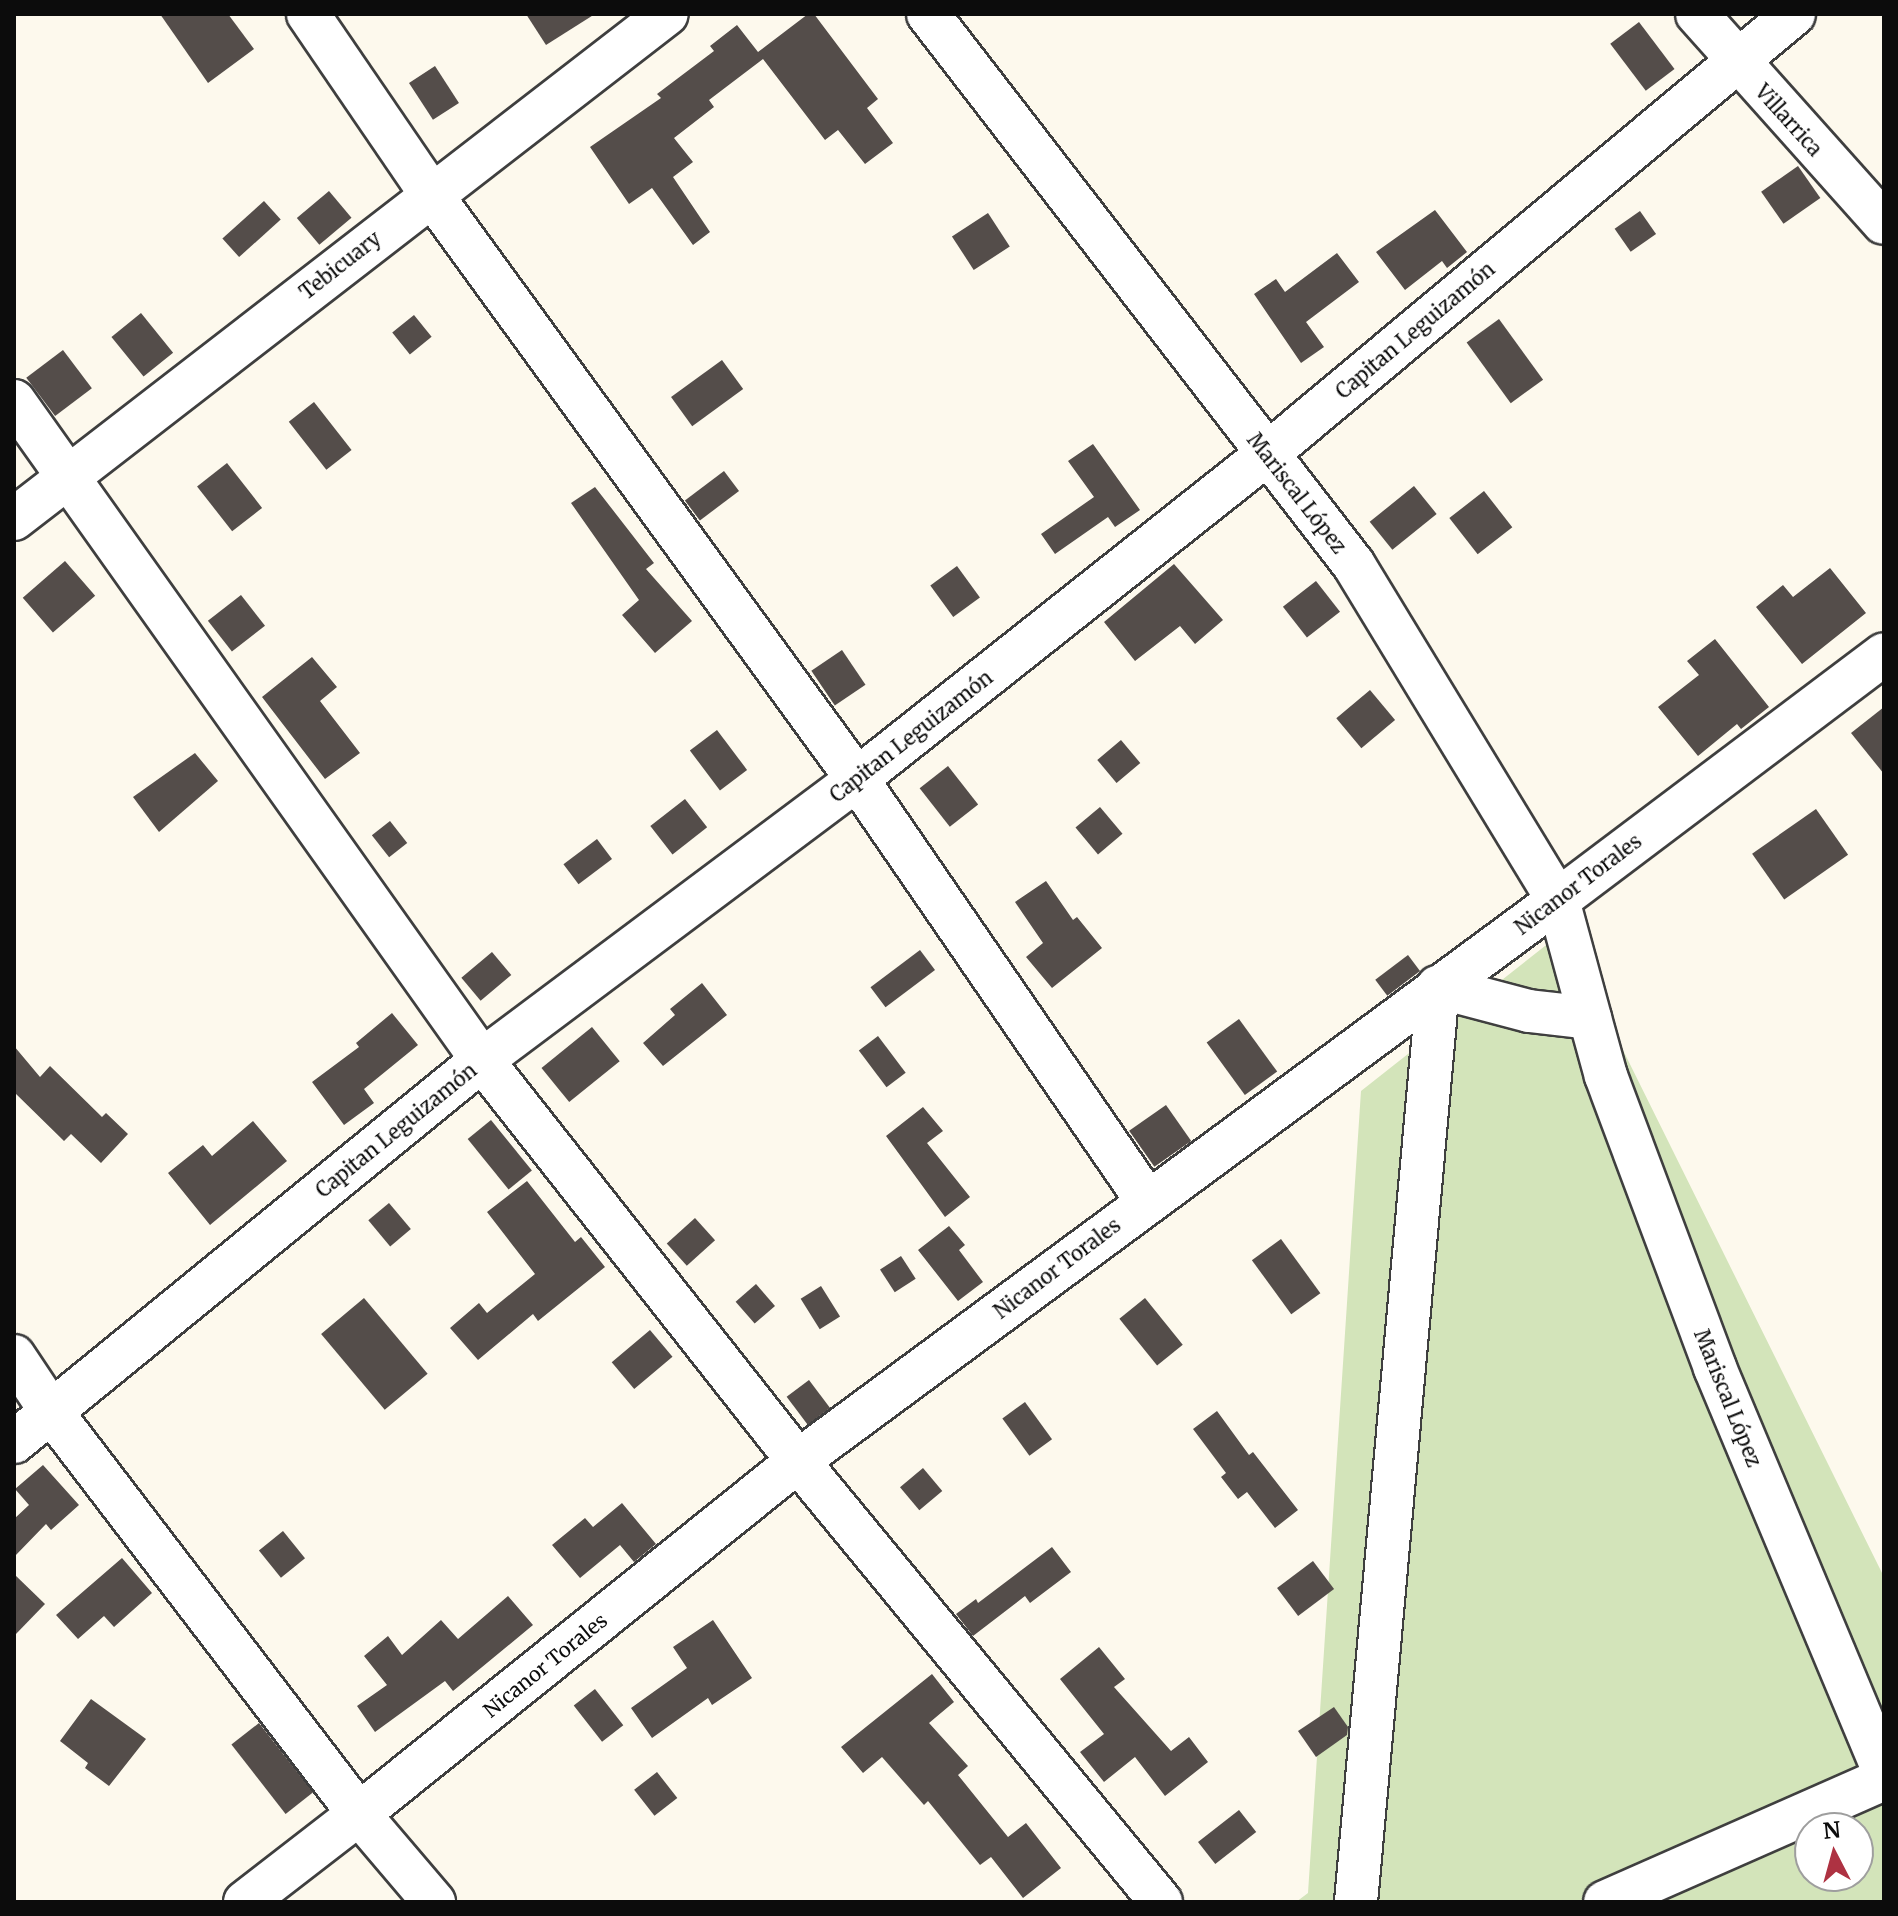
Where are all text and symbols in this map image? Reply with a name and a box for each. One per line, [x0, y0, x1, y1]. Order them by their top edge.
street label: Villarrica [1751, 79, 1827, 161]
street label: Tebicuary [295, 226, 385, 304]
street label: Capitan Leguizamón [1331, 257, 1499, 403]
street label: Mariscal López [1243, 428, 1351, 558]
street label: Capitan Leguizamón [825, 665, 997, 807]
street label: Nicanor Torales [1510, 829, 1646, 939]
street label: Capitan Leguizamón [311, 1058, 481, 1202]
street label: Nicanor Torales [989, 1213, 1125, 1323]
street label: Mariscal López [1689, 1326, 1767, 1470]
street label: Nicanor Torales [478, 1608, 612, 1722]
north arrow [1794, 1812, 1874, 1892]
text: N [1822, 1815, 1842, 1845]

